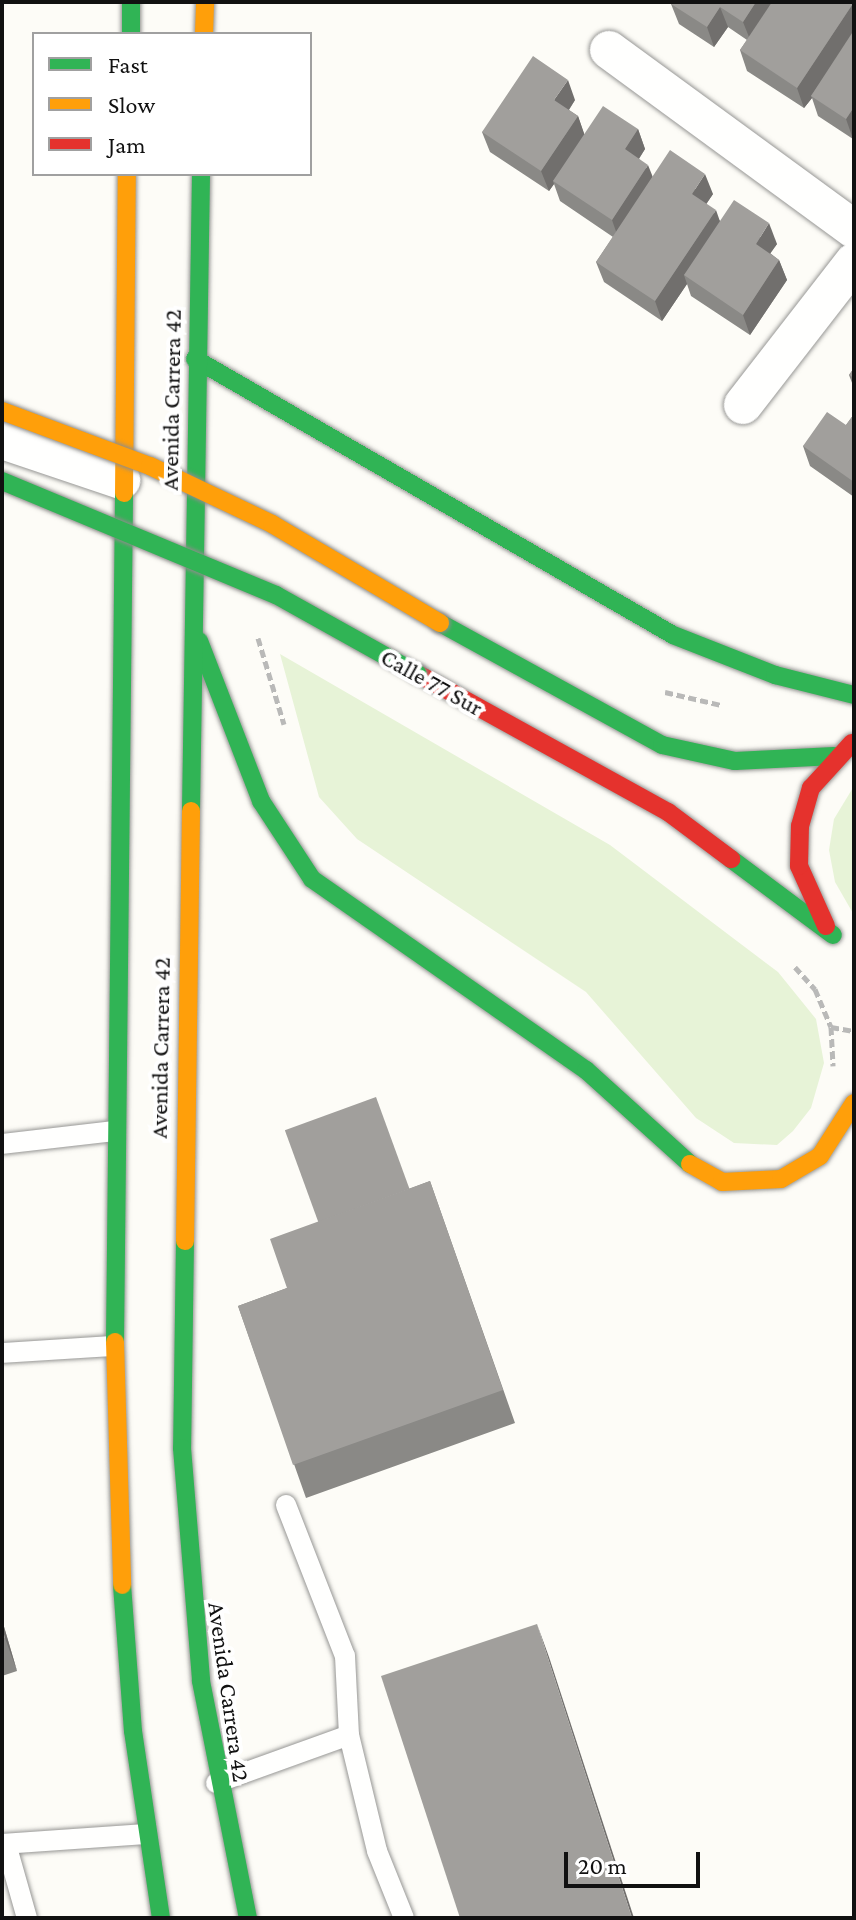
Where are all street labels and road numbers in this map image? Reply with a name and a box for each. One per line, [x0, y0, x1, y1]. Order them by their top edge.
street label: Avenida Carrera 42 [155, 309, 187, 491]
street label: Calle 77 Sur [376, 642, 488, 722]
street label: Avenida Carrera 42 [144, 957, 176, 1139]
street label: Avenida Carrera 42 [202, 1600, 256, 1784]

